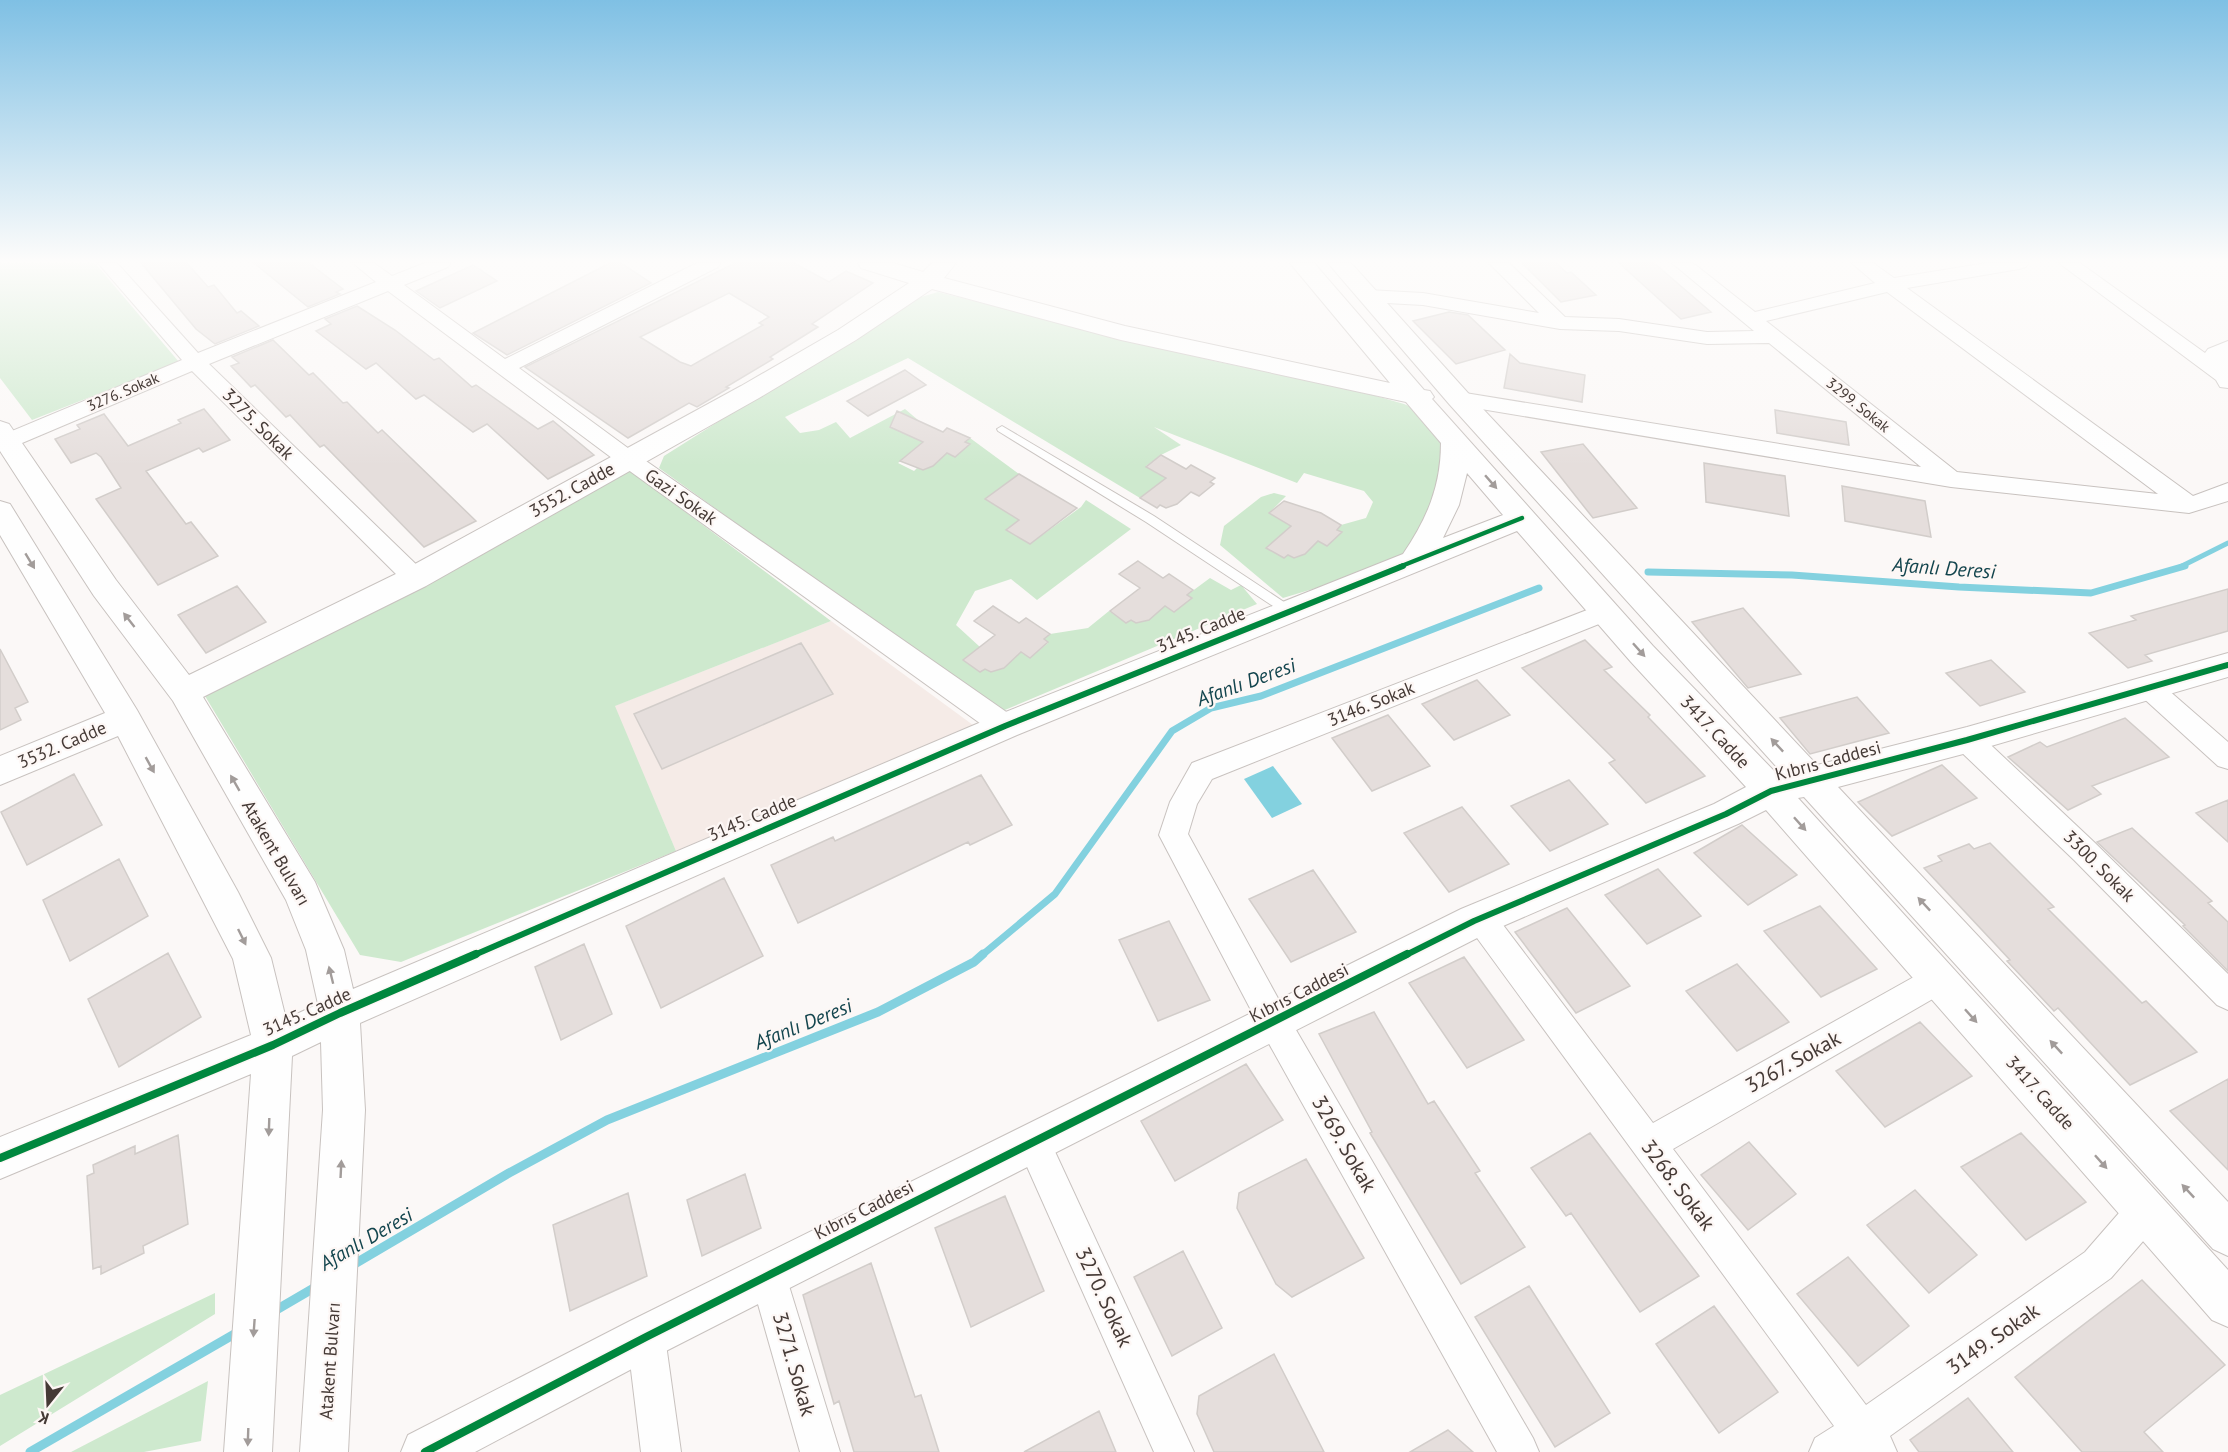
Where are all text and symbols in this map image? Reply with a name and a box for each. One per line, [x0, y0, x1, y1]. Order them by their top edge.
street label: 3276. Sokak [84, 368, 163, 415]
street label: 3299. Sokak [1823, 373, 1895, 437]
street label: 3275. Sokak [218, 383, 299, 465]
street label: 3552. Cadde [525, 457, 618, 522]
street label: Gazi Sokak [641, 463, 722, 530]
one-way arrow [1484, 475, 1498, 490]
water label: Afanlı Deresi [1890, 551, 1997, 585]
one-way arrow [25, 553, 36, 569]
street label: 3145. Cadde [1153, 601, 1249, 658]
one-way arrow [123, 612, 136, 628]
one-way arrow [1632, 642, 1645, 657]
water label: Afanlı Deresi [1192, 652, 1300, 712]
street label: 3146. Sokak [1324, 676, 1418, 731]
street label: 3417. Cadde [1676, 690, 1755, 773]
street label: 3532. Cadde [14, 716, 110, 773]
street label: Kıbrıs Caddesi [1772, 735, 1883, 786]
one-way arrow [1770, 738, 1784, 753]
one-way arrow [145, 757, 155, 774]
one-way arrow [230, 775, 241, 791]
street label: 3145. Cadde [704, 789, 800, 846]
street label: Atakent Bulvarı [237, 796, 316, 909]
one-way arrow [1793, 816, 1807, 831]
street label: 3300. Sokak [2059, 825, 2140, 907]
one-way arrow [1917, 897, 1931, 912]
one-way arrow [237, 929, 246, 946]
street label: Kıbrıs Caddesi [1245, 958, 1352, 1027]
one-way arrow [325, 966, 335, 984]
street label: 3145. Cadde [259, 982, 354, 1041]
water label: Afanlı Deresi [749, 992, 857, 1056]
one-way arrow [1964, 1008, 1977, 1023]
street label: 3267. Sokak [1740, 1024, 1845, 1099]
one-way arrow [2049, 1040, 2063, 1055]
street label: 3417. Cadde [2001, 1051, 2080, 1135]
street label: 3269. Sokak [1306, 1091, 1383, 1197]
one-way arrow [264, 1118, 273, 1137]
street label: 3268. Sokak [1635, 1134, 1721, 1236]
one-way arrow [2094, 1154, 2107, 1169]
one-way arrow [336, 1159, 345, 1178]
street label: Kıbrıs Caddesi [810, 1175, 917, 1244]
one-way arrow [2181, 1183, 2195, 1198]
water label: Afanlı Deresi [314, 1201, 418, 1277]
street label: 3270. Sokak [1070, 1243, 1139, 1351]
street label: 3149. Sokak [1941, 1297, 2044, 1380]
street label: Atakent Bulvarı [314, 1301, 345, 1420]
street label: 3271. Sokak [767, 1309, 822, 1419]
one-way arrow [250, 1319, 259, 1338]
north arrow [18, 1374, 78, 1434]
text: K [35, 1407, 51, 1429]
one-way arrow [244, 1427, 253, 1446]

